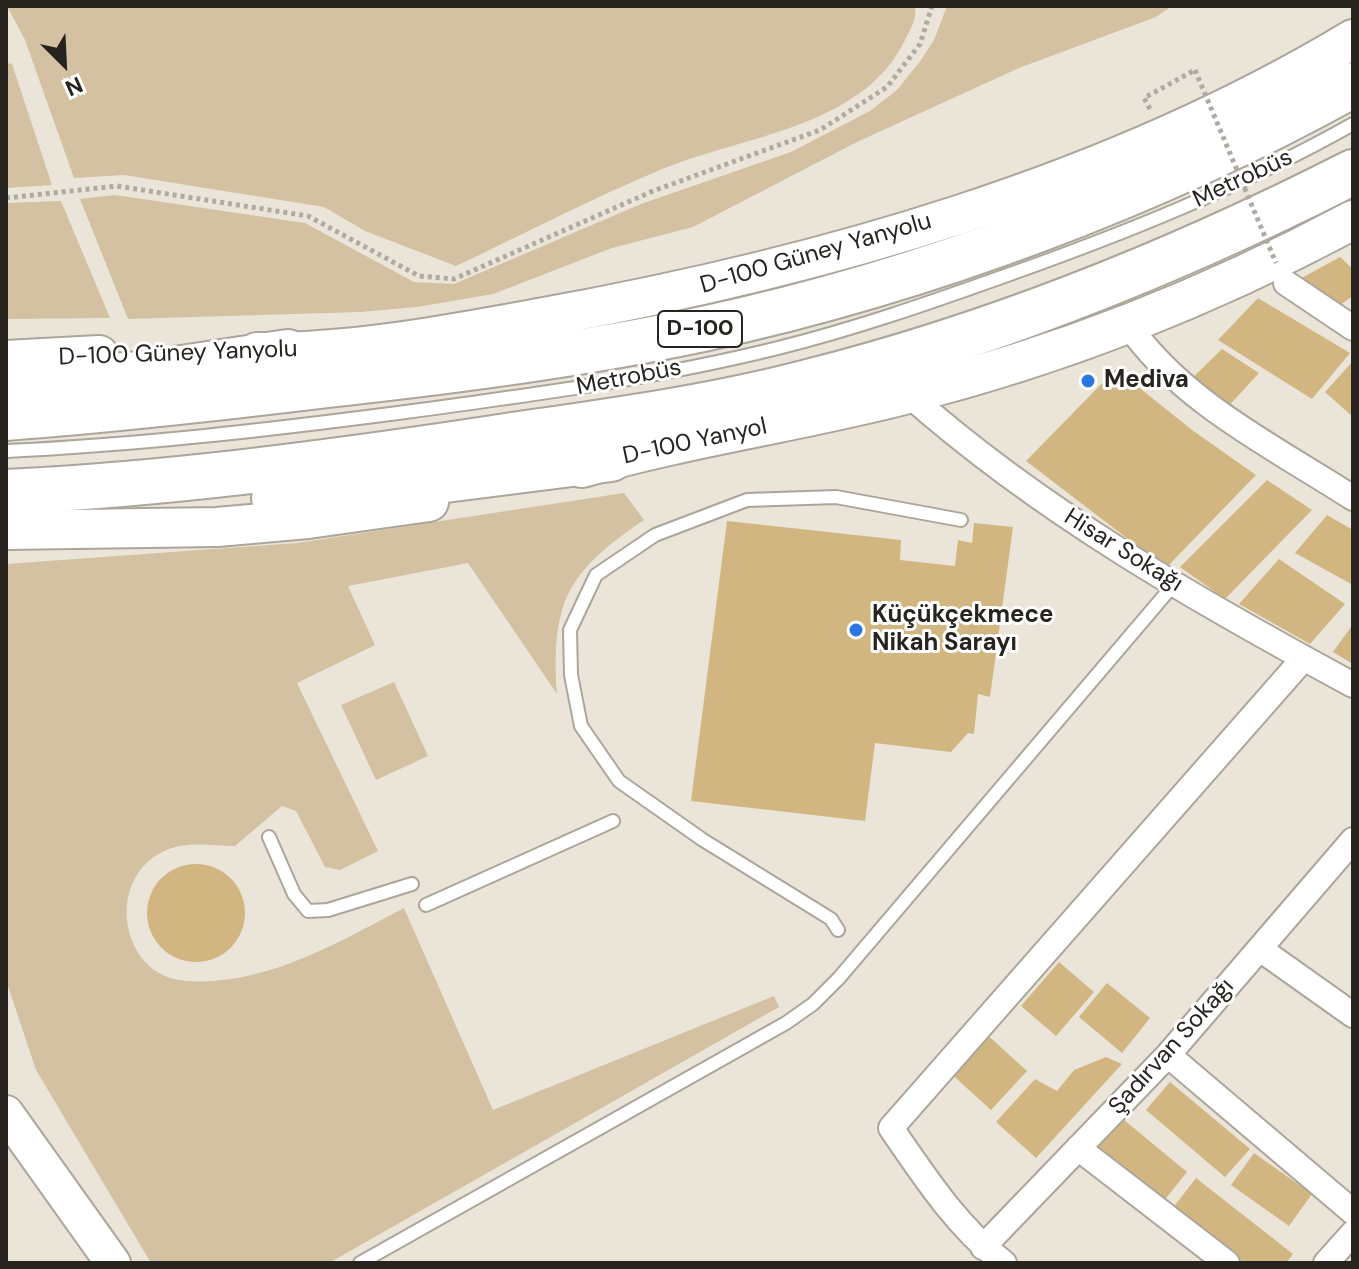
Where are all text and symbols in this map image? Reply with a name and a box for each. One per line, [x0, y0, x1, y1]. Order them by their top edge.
north arrow [24, 24, 104, 104]
text: N [61, 70, 87, 103]
street label: Metrobüs [1189, 143, 1297, 215]
street label: D-100 Güney Yanyolu [697, 207, 935, 301]
road number: D-100 [658, 311, 742, 347]
street label: D-100 Güney Yanyolu [58, 335, 298, 373]
street label: Metrobüs [574, 354, 684, 402]
place label: Mediva [1104, 367, 1189, 395]
marker: Mediva [1079, 372, 1097, 390]
street label: D-100 Yanyol [620, 413, 770, 471]
street label: Hisar Sokağı [1058, 503, 1188, 599]
place label: Küçükçekmece Nikah Sarayı [872, 602, 1053, 658]
marker: Küçükçekmece Nikah Sarayı [847, 621, 865, 639]
street label: Şadırvan Sokağı [1103, 973, 1241, 1121]

